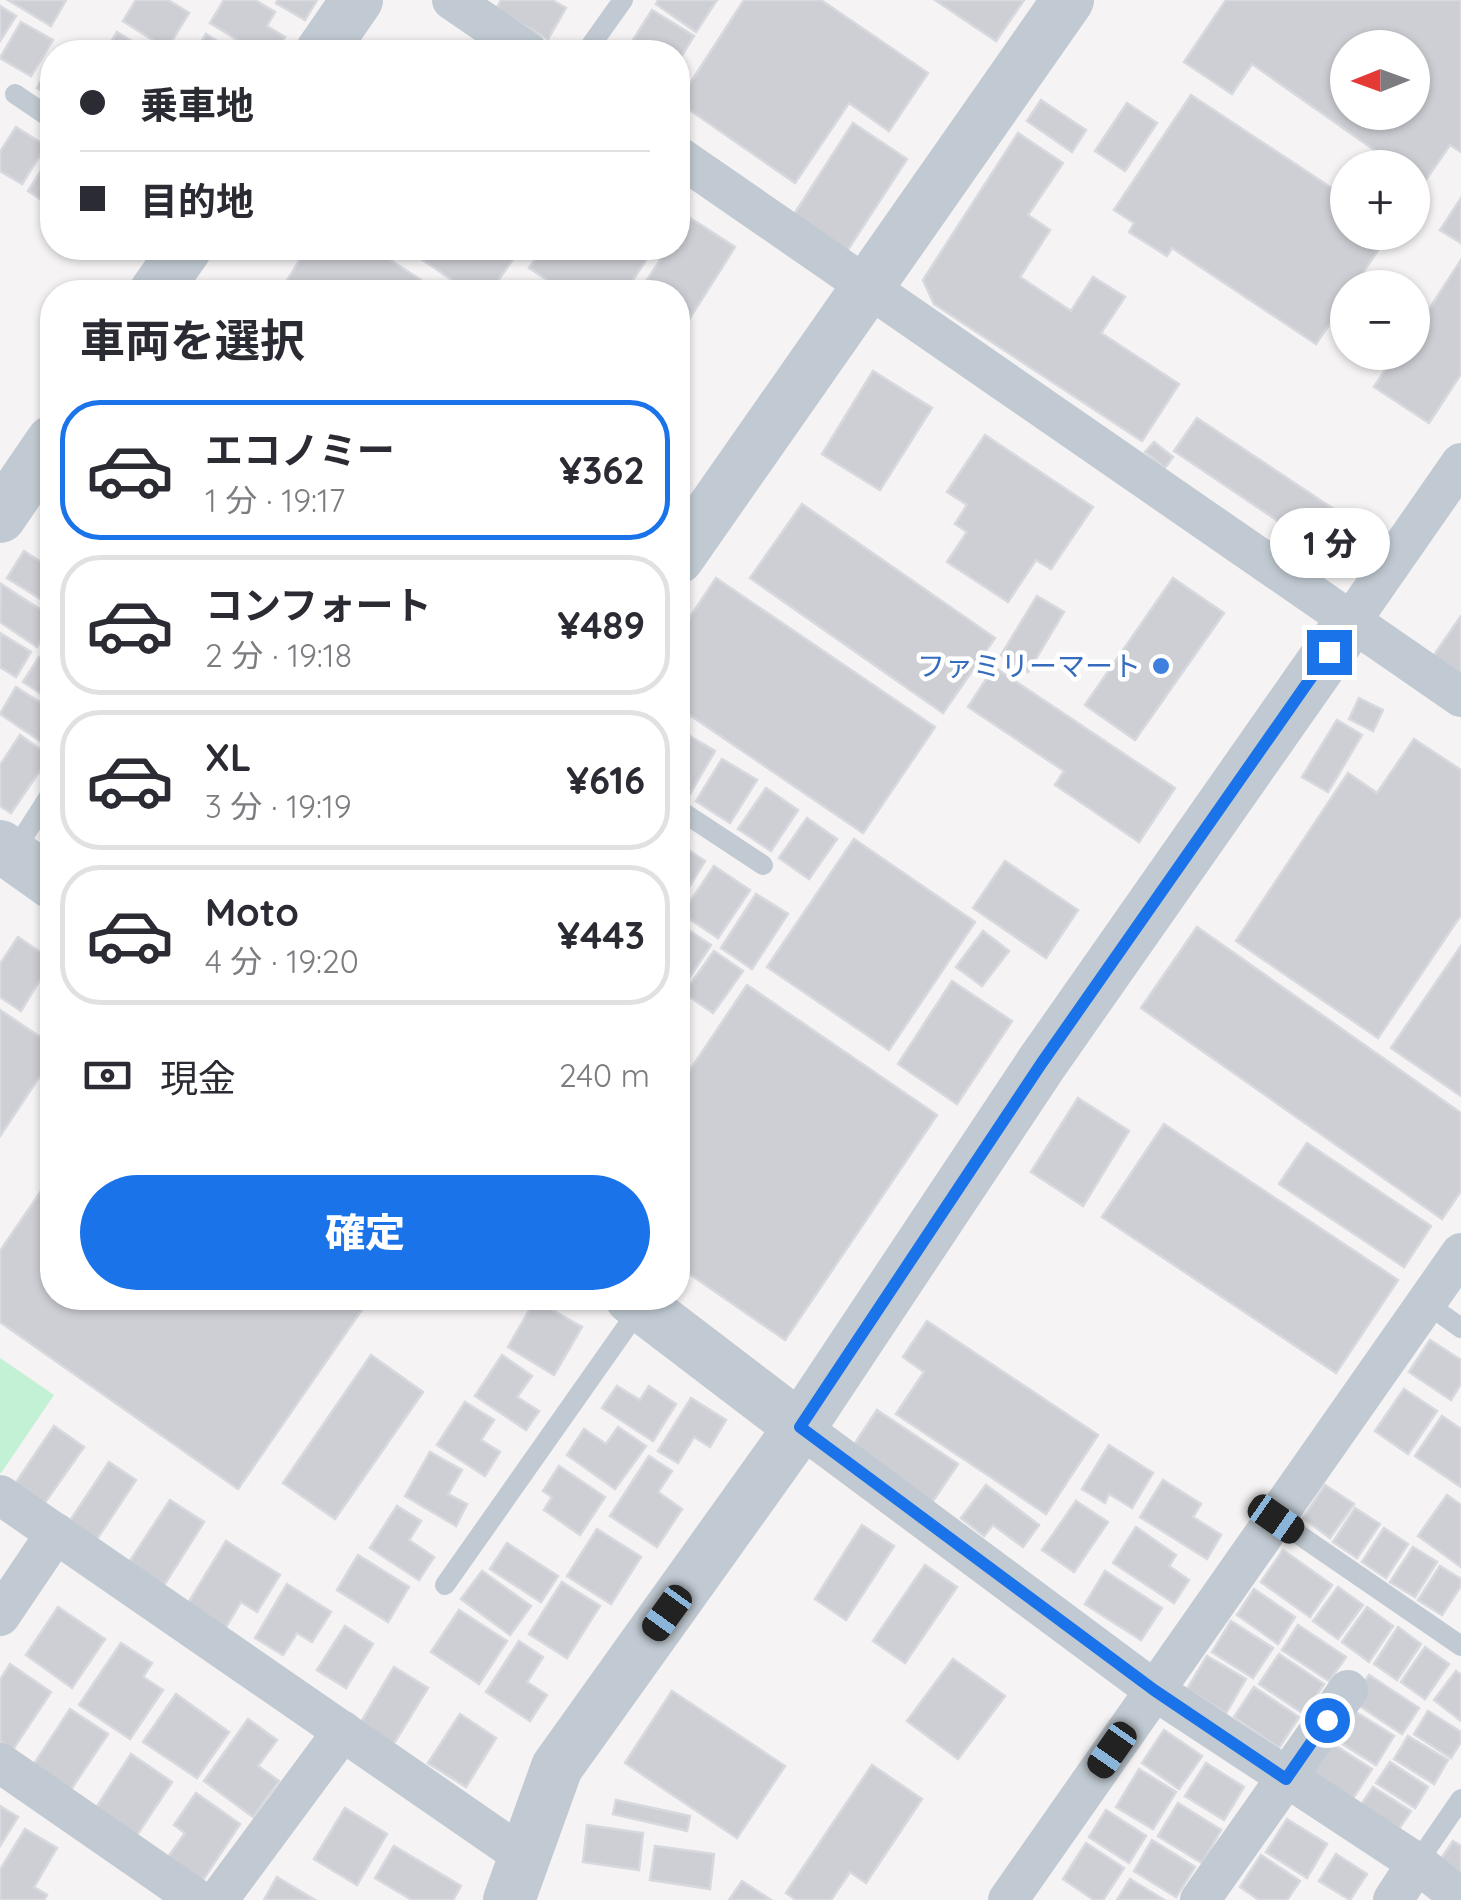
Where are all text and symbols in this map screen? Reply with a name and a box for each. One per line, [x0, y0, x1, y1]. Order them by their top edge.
north arrow [1330, 30, 1430, 130]
map controls [1330, 30, 1430, 370]
text: 乗車地 [140, 81, 254, 129]
button: + [1330, 150, 1430, 250]
text: 目的地 [140, 177, 254, 225]
button: − [1330, 270, 1430, 370]
text: 車両を選択 [80, 312, 305, 368]
icon: car [85, 425, 175, 515]
text: エコノミー [205, 426, 395, 474]
text: ¥362 [559, 446, 645, 494]
text: 1 分 · 19:17 [205, 480, 345, 520]
callout: 1 分 [1269, 507, 1389, 577]
text: 1 分 [1303, 523, 1357, 563]
icon: car [85, 580, 175, 670]
text: コンフォート [205, 581, 432, 629]
text: ¥489 [558, 601, 645, 649]
route end [1307, 630, 1352, 675]
text: 2 分 · 19:18 [205, 635, 352, 675]
place label: ファミリーマート [917, 648, 1141, 683]
marker: ファミリーマート [1150, 655, 1172, 677]
text: XL [205, 733, 251, 781]
icon: car [85, 735, 175, 825]
text: ¥616 [566, 756, 645, 804]
text: 3 分 · 19:19 [205, 786, 352, 826]
text: Moto [205, 888, 299, 936]
icon: car [85, 890, 175, 980]
text: ¥443 [557, 911, 645, 959]
text: 4 分 · 19:20 [205, 941, 359, 981]
icon: cash [80, 1048, 135, 1103]
text: 現金 [160, 1054, 236, 1102]
text: 240 m [559, 1055, 650, 1095]
button: 確定 [80, 1175, 650, 1290]
car [1243, 1490, 1309, 1548]
car [637, 1580, 697, 1646]
route start [1305, 1698, 1350, 1743]
car [1083, 1717, 1141, 1783]

